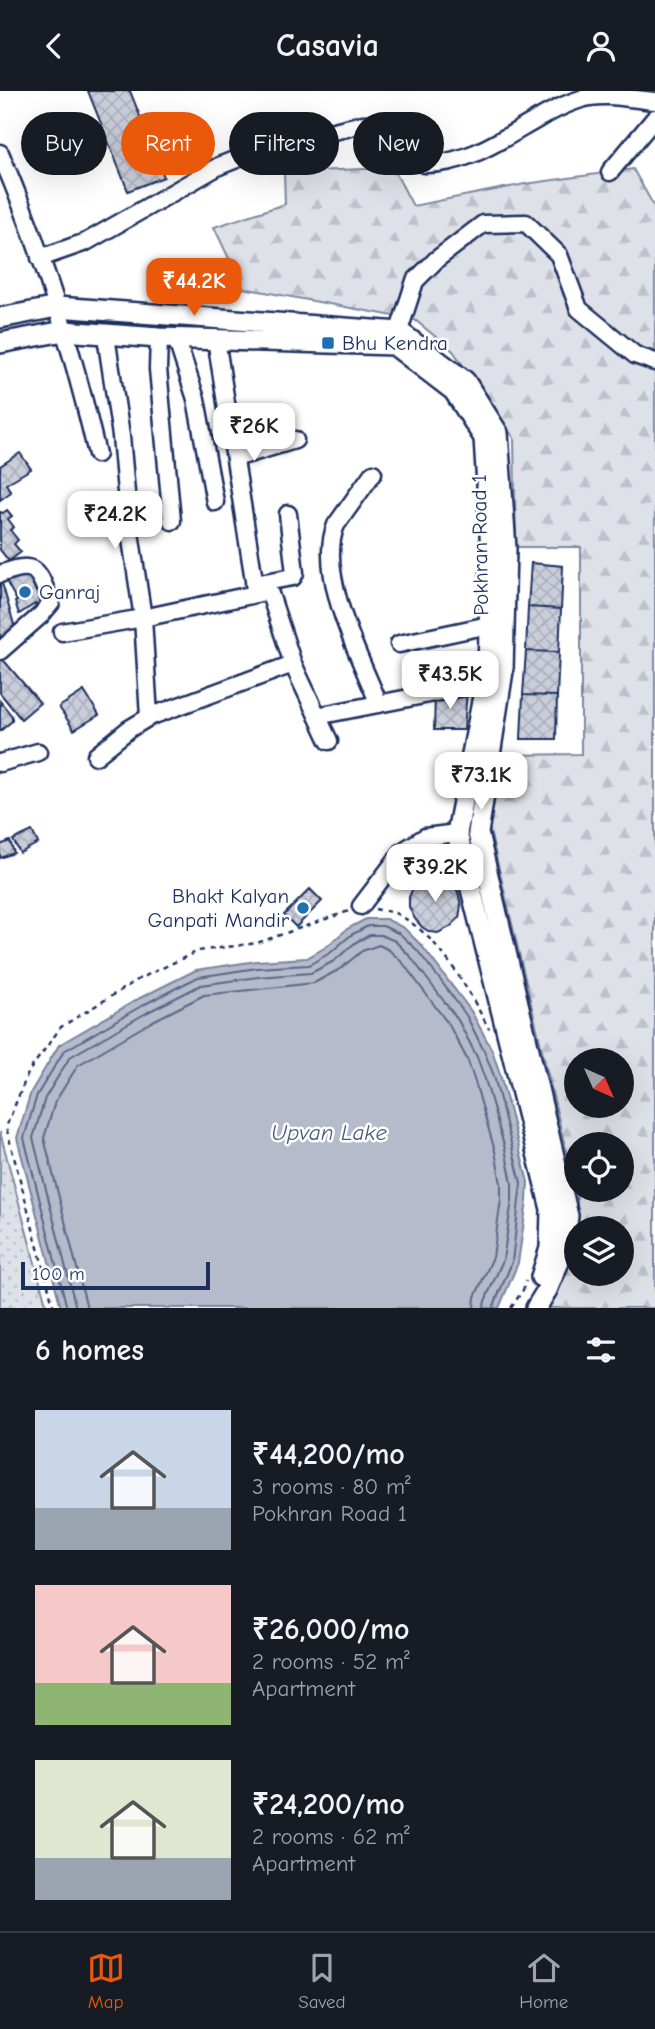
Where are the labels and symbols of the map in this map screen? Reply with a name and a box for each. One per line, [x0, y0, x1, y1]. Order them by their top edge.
pin: ₹44.2K [137, 259, 251, 318]
place label: Bhu Kendra [342, 331, 448, 355]
marker: Bhu Kendra [320, 335, 336, 351]
pin: ₹26K [213, 403, 295, 463]
street label: Pokhran Road 1 [467, 474, 493, 616]
pin: ₹24.2K [58, 491, 172, 551]
place label: Ganraj [39, 580, 100, 604]
marker: Ganraj [17, 584, 33, 600]
pin: ₹43.5K [393, 651, 507, 711]
pin: ₹73.1K [424, 753, 538, 812]
pin: ₹39.2K [378, 845, 492, 904]
place label: Bhakt Kalyan Ganpati Mandir [147, 884, 290, 932]
marker: Bhakt Kalyan Ganpati Mandir [295, 900, 311, 916]
north arrow [564, 1048, 634, 1118]
water label: Upvan Lake [271, 1119, 387, 1146]
scale bar [21, 1259, 210, 1291]

